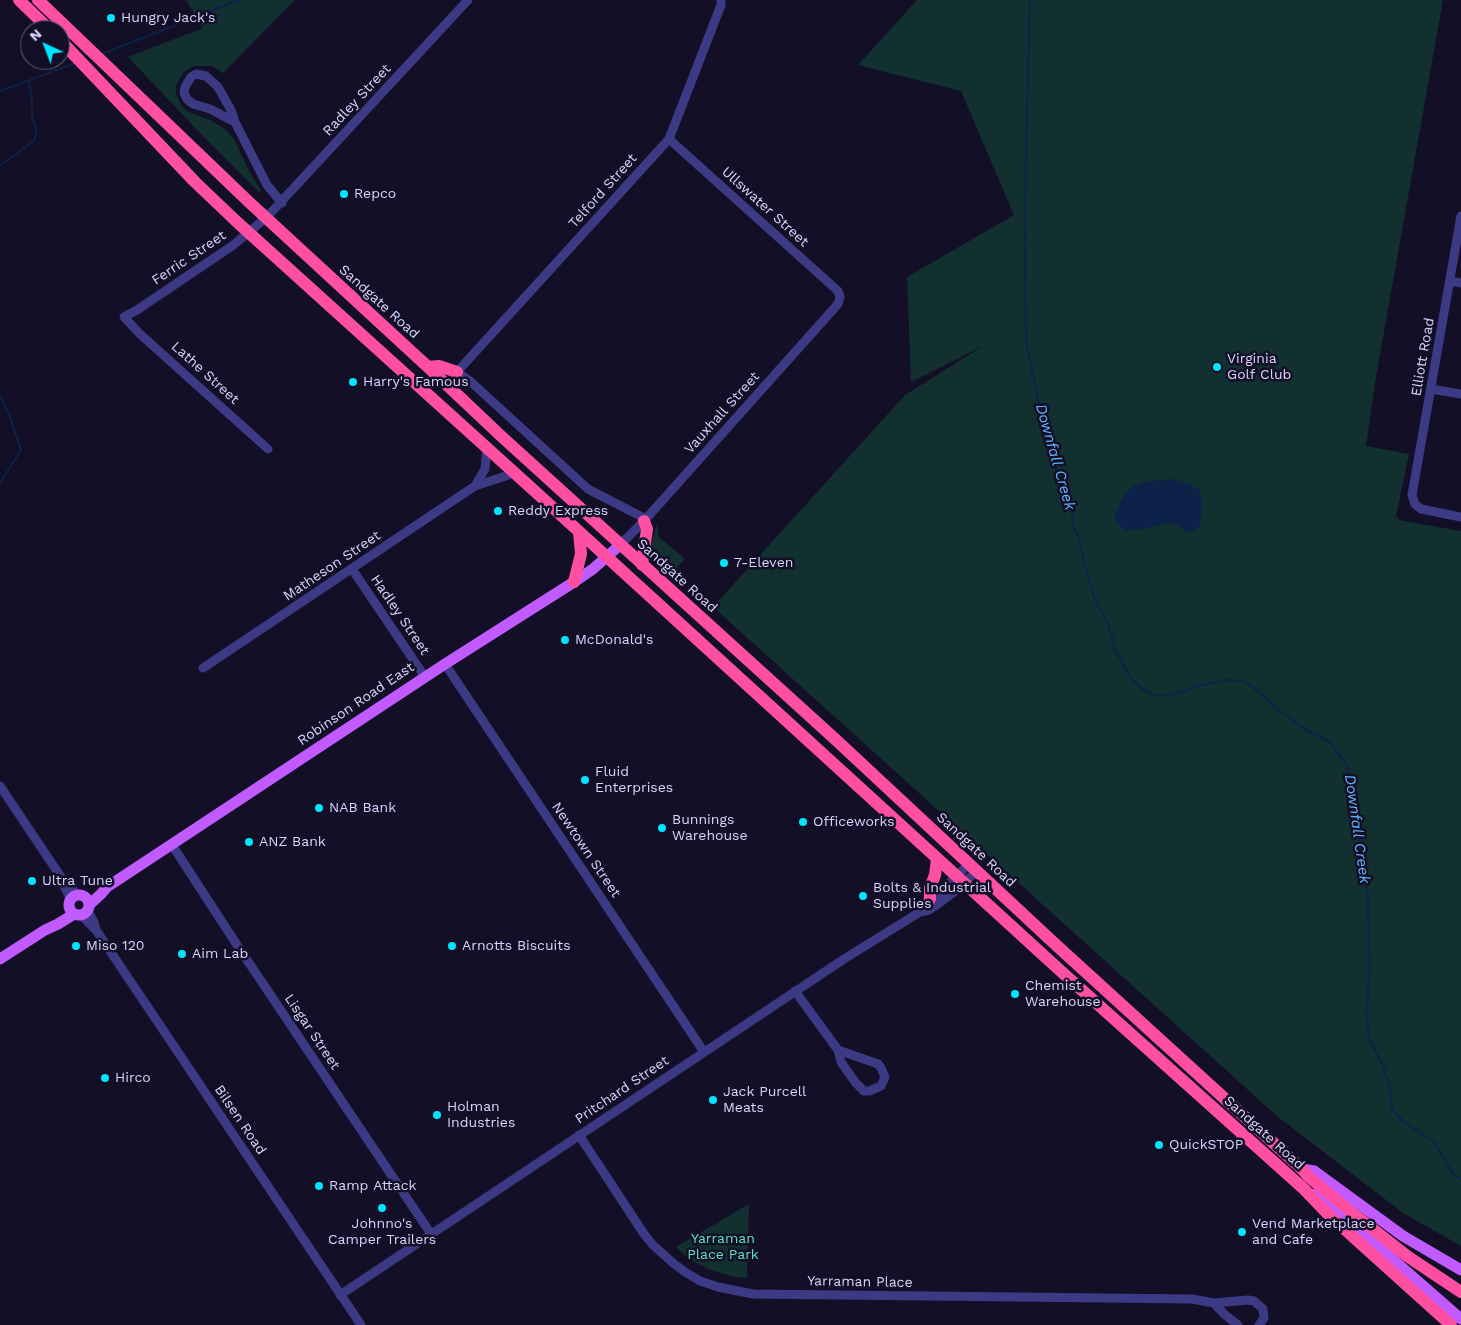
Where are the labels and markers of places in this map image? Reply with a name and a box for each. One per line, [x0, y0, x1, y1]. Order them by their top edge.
place label: Hungry Jack's [121, 10, 215, 26]
marker: Hungry Jack's [105, 12, 117, 24]
place label: Repco [354, 186, 396, 202]
marker: Repco [338, 188, 350, 200]
place label: Virginia Golf Club [1227, 351, 1291, 384]
marker: Virginia Golf Club [1211, 361, 1223, 373]
place label: Harry's Famous [363, 374, 469, 390]
marker: Harry's Famous [347, 376, 359, 388]
place label: Reddy Express [508, 503, 608, 519]
marker: Reddy Express [492, 505, 504, 517]
place label: 7-Eleven [734, 555, 793, 571]
marker: 7-Eleven [718, 557, 730, 569]
place label: McDonald's [575, 632, 653, 648]
marker: McDonald's [559, 634, 571, 646]
place label: Fluid Enterprises [595, 764, 673, 796]
marker: Fluid Enterprises [579, 774, 591, 786]
place label: NAB Bank [329, 800, 396, 816]
marker: NAB Bank [313, 802, 325, 814]
place label: Bunnings Warehouse [672, 812, 748, 844]
place label: Officeworks [813, 814, 895, 830]
marker: Officeworks [797, 816, 809, 828]
marker: Bunnings Warehouse [656, 822, 668, 834]
place label: ANZ Bank [259, 834, 326, 850]
marker: ANZ Bank [243, 836, 255, 848]
place label: Ultra Tune [42, 873, 113, 889]
marker: Ultra Tune [26, 875, 38, 887]
place label: Bolts & Industrial Supplies [873, 880, 991, 912]
marker: Bolts & Industrial Supplies [857, 890, 869, 902]
place label: Miso 120 [86, 938, 145, 954]
place label: Arnotts Biscuits [462, 938, 571, 954]
marker: Miso 120 [70, 940, 82, 952]
marker: Arnotts Biscuits [446, 940, 458, 952]
place label: Aim Lab [192, 946, 248, 962]
marker: Aim Lab [176, 948, 188, 960]
place label: Chemist Warehouse [1025, 978, 1101, 1010]
marker: Chemist Warehouse [1009, 988, 1021, 1000]
place label: Hirco [115, 1070, 151, 1086]
marker: Hirco [99, 1072, 111, 1084]
place label: Jack Purcell Meats [723, 1084, 806, 1116]
marker: Jack Purcell Meats [707, 1094, 719, 1106]
place label: Holman Industries [447, 1099, 515, 1132]
marker: Holman Industries [431, 1109, 443, 1121]
place label: QuickSTOP [1169, 1137, 1243, 1153]
marker: QuickSTOP [1153, 1139, 1165, 1151]
place label: Ramp Attack [329, 1178, 416, 1194]
marker: Ramp Attack [313, 1180, 325, 1192]
marker: Johnno's Camper Trailers [376, 1202, 388, 1214]
place label: Johnno's Camper Trailers [328, 1216, 436, 1248]
place label: Vend Marketplace and Cafe [1252, 1216, 1375, 1248]
marker: Vend Marketplace and Cafe [1236, 1226, 1248, 1238]

